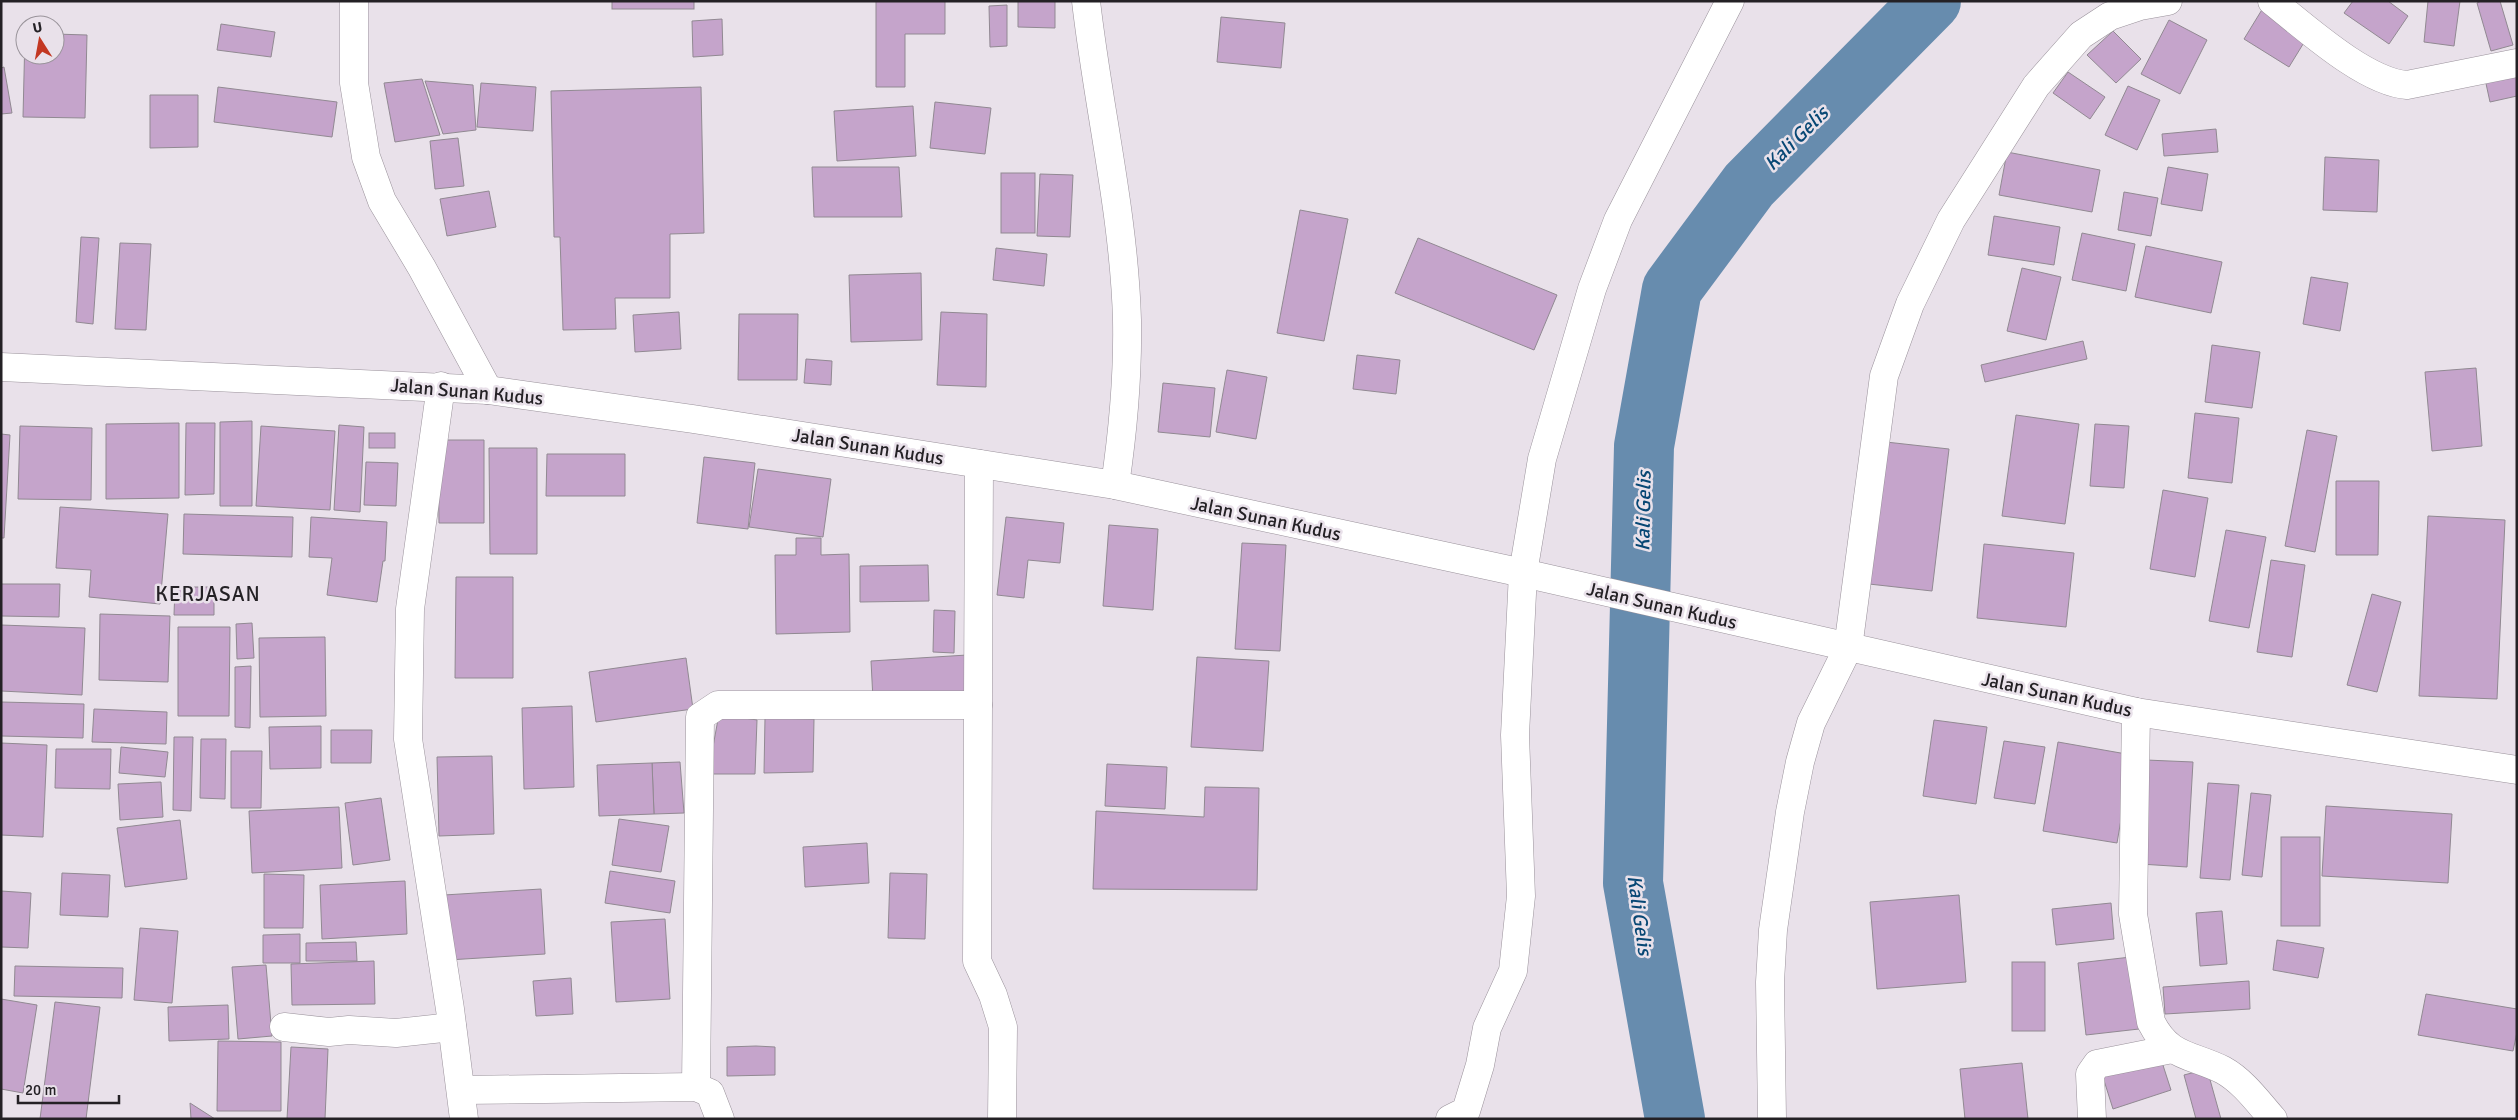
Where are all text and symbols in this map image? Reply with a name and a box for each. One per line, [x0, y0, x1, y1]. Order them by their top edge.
north arrow [15, 15, 65, 65]
text: U [31, 18, 44, 37]
water label: Kali Gelis [1759, 99, 1835, 176]
street label: Jalan Sunan Kudus [390, 373, 544, 411]
street label: Jalan Sunan Kudus [790, 423, 945, 471]
water label: Kali Gelis [1630, 468, 1657, 551]
street label: Jalan Sunan Kudus [1188, 491, 1343, 547]
street label: Jalan Sunan Kudus [1584, 577, 1739, 635]
district label: KERJASAN [155, 581, 261, 607]
street label: Jalan Sunan Kudus [1979, 667, 2134, 723]
water label: Kali Gelis [1622, 873, 1658, 959]
scale bar [18, 1072, 119, 1104]
text: 20 m [25, 1081, 56, 1099]

